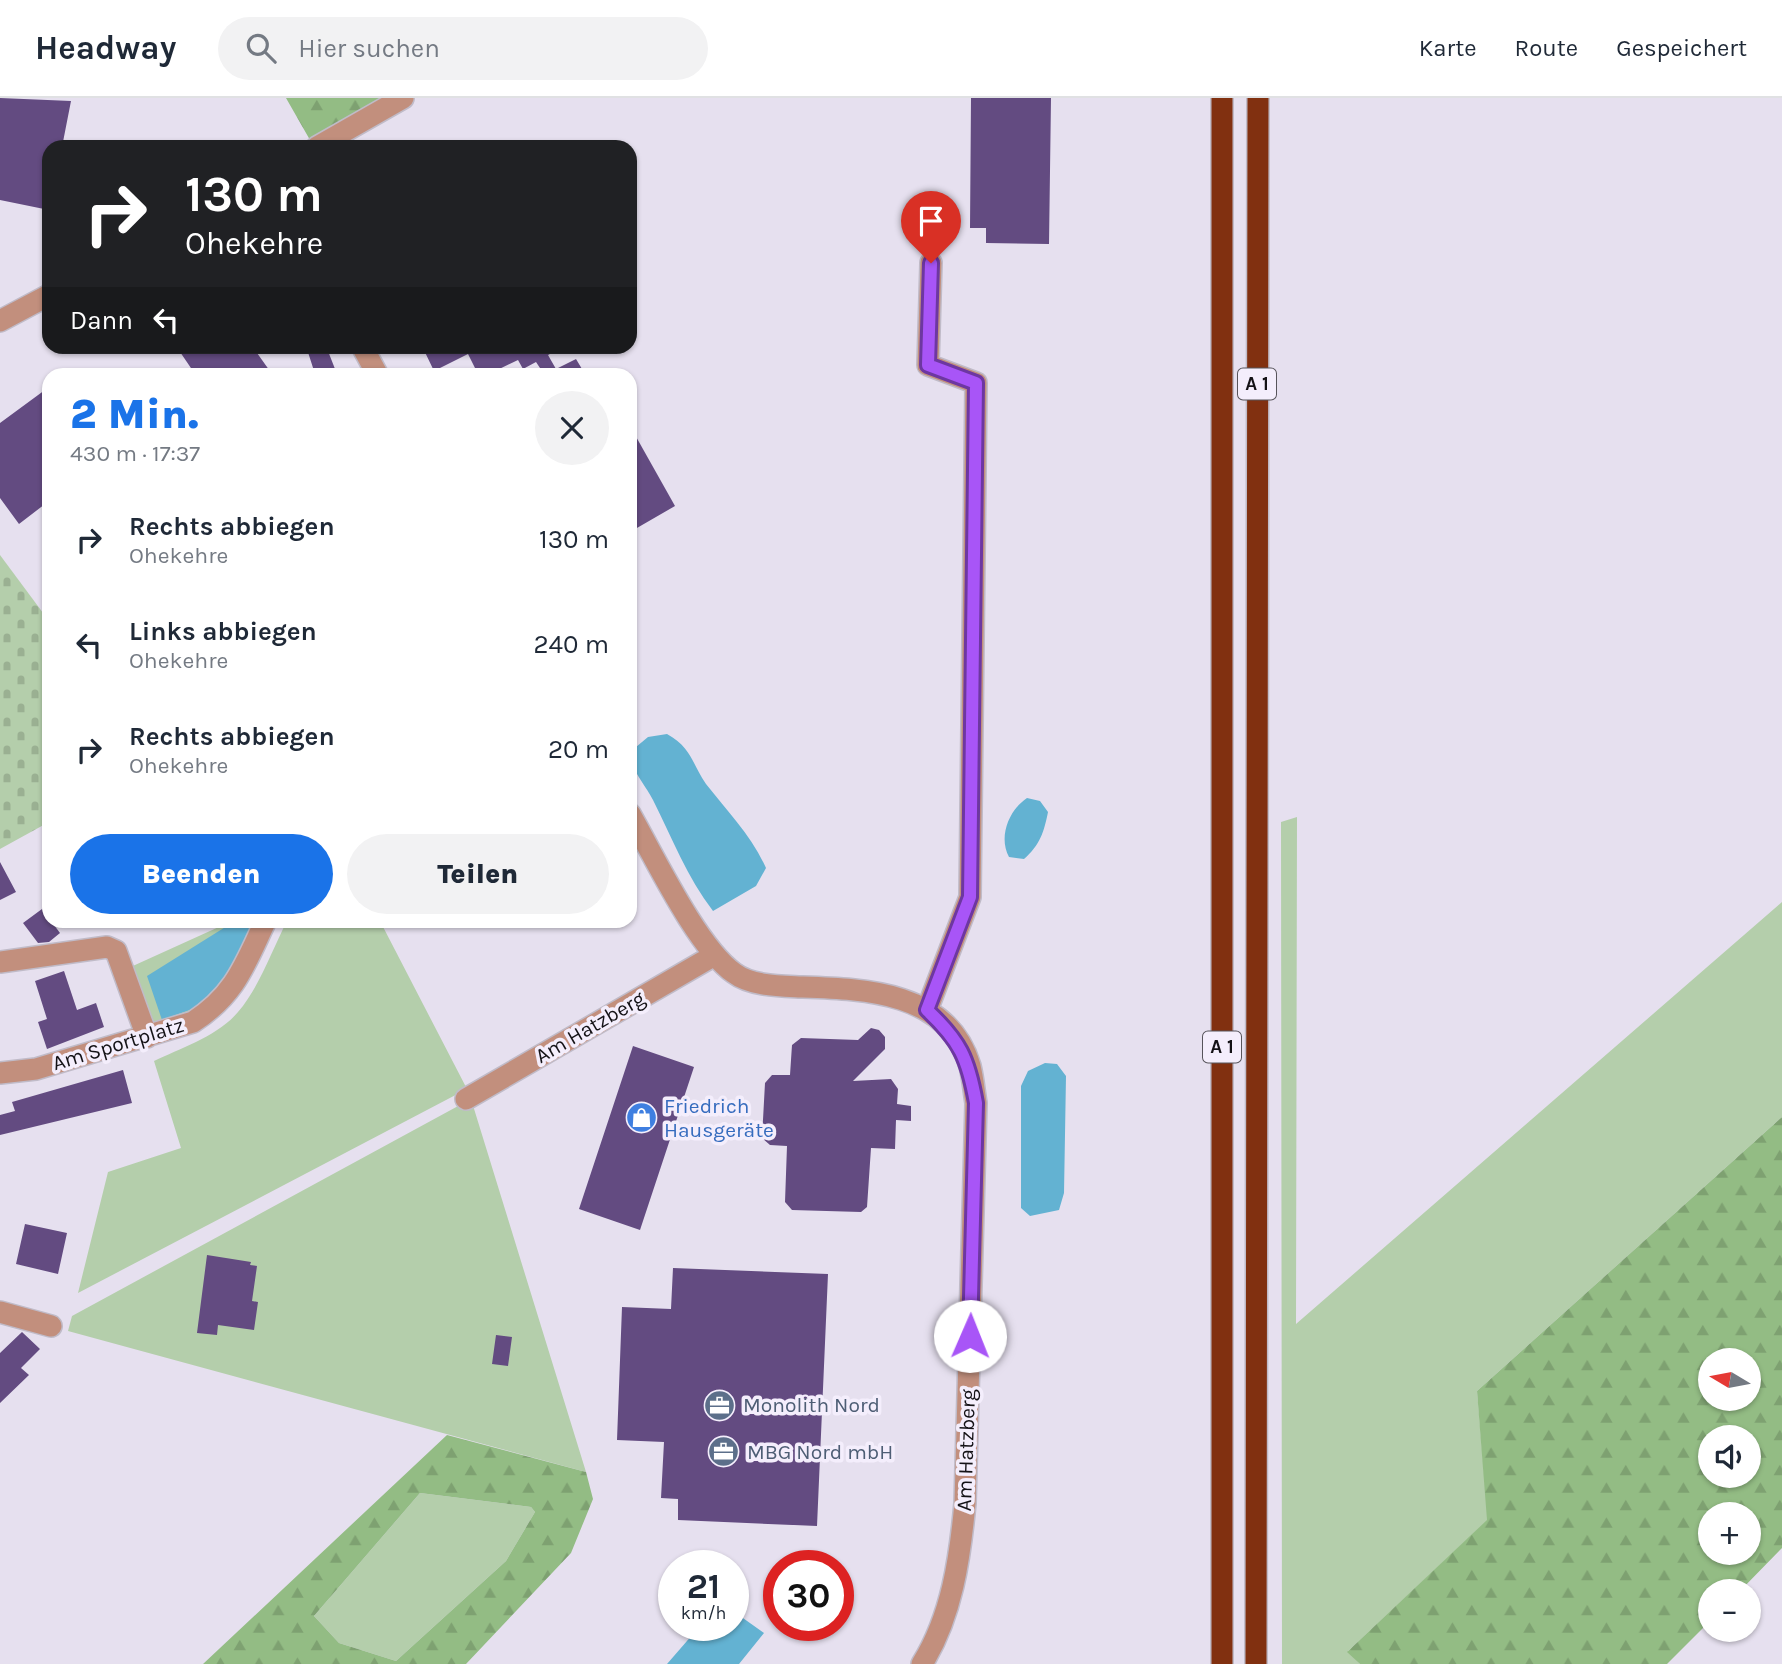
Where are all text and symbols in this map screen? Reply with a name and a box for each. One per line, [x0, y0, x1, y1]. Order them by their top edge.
search box [218, 17, 708, 80]
text: Headway [35, 29, 176, 67]
icon: search [242, 29, 280, 67]
text: Hier suchen [298, 33, 440, 64]
text: Karte [1419, 34, 1477, 62]
text: Route [1515, 34, 1578, 62]
text: Gespeichert [1616, 34, 1747, 62]
text: 130 m [185, 166, 323, 223]
icon: right [70, 168, 161, 259]
pin [901, 191, 961, 263]
icon: arrive [912, 202, 950, 240]
text: Ohekehre [185, 225, 323, 262]
icon: left [147, 301, 185, 339]
text: Dann [70, 305, 133, 336]
road number: A 1 [1238, 368, 1276, 400]
text: 2 Min. [70, 389, 199, 439]
button: close [535, 391, 609, 465]
text: 430 m · 17:37 [70, 440, 200, 467]
text: Rechts abbiegen [129, 511, 335, 542]
icon: right [70, 521, 108, 559]
text: 130 m [539, 524, 609, 555]
text: Ohekehre [129, 542, 228, 569]
text: Links abbiegen [129, 616, 317, 647]
icon: left [70, 626, 108, 664]
text: 240 m [533, 629, 609, 660]
text: Ohekehre [129, 647, 228, 674]
text: Rechts abbiegen [129, 721, 335, 752]
icon: right [70, 731, 108, 769]
text: 20 m [548, 734, 609, 765]
text: Ohekehre [129, 752, 228, 779]
button: Beenden [70, 834, 333, 914]
button: Teilen [347, 834, 609, 914]
street label: Am Hatzberg [531, 986, 649, 1068]
street label: Am Sportplatz [49, 1013, 187, 1075]
road number: A 1 [1203, 1032, 1241, 1063]
place label: Friedrich Hausgeräte [664, 1094, 774, 1142]
shop icon: Friedrich Hausgeräte [624, 1101, 658, 1135]
position arrow [933, 1299, 1007, 1373]
north arrow [1698, 1348, 1760, 1410]
map controls [1698, 1348, 1761, 1642]
office icon: Monolith Nord [703, 1388, 737, 1422]
street label: Am Hatzberg [952, 1388, 980, 1512]
place label: Monolith Nord [743, 1393, 880, 1417]
button: sound [1698, 1425, 1761, 1488]
office icon: MBG Nord mbH [707, 1435, 741, 1469]
place label: MBG Nord mbH [747, 1440, 893, 1464]
button: + [1698, 1502, 1761, 1565]
speed limit sign: 30 [763, 1550, 854, 1641]
text: 21 [687, 1566, 720, 1607]
button: − [1698, 1579, 1761, 1642]
text: km/h [681, 1602, 726, 1624]

